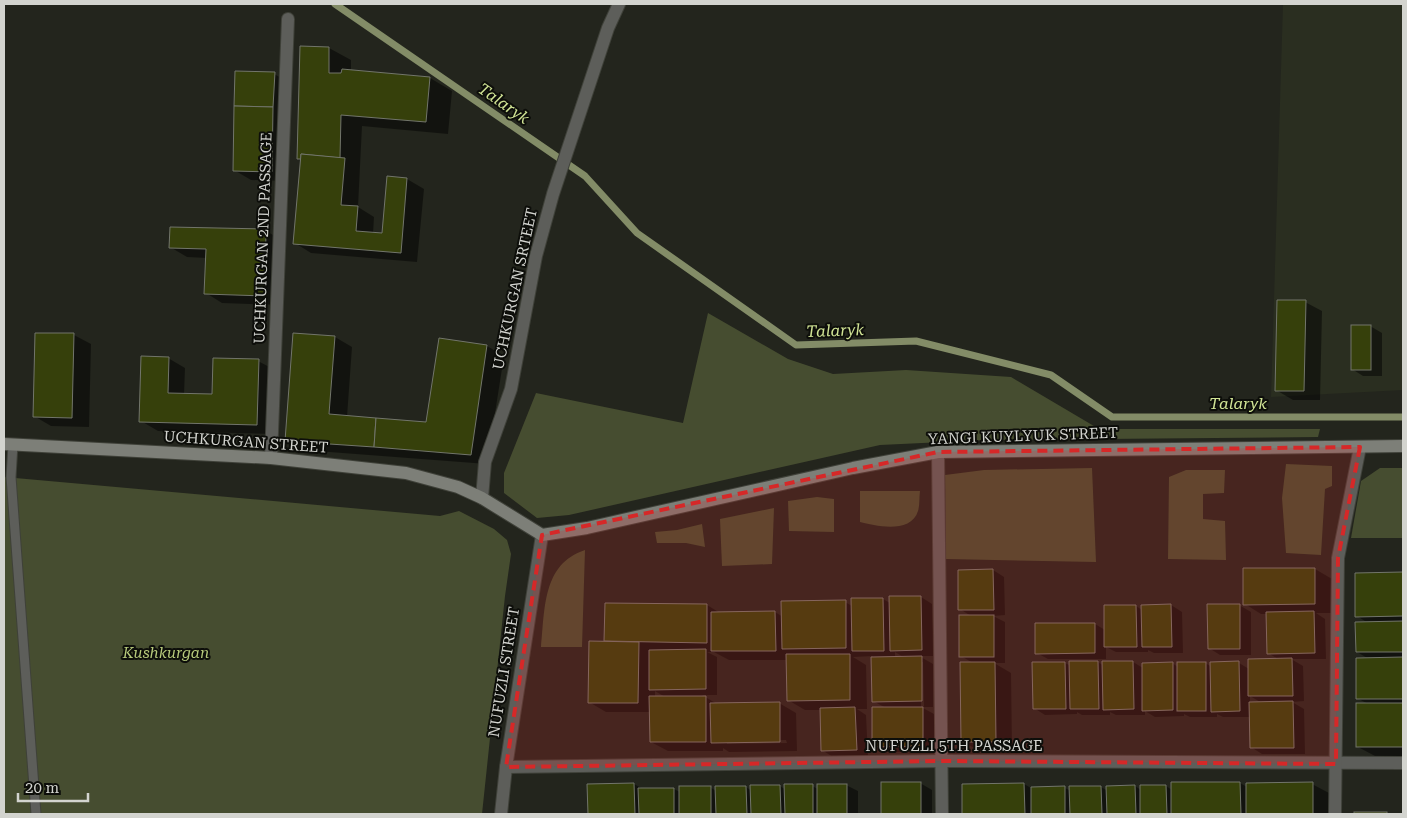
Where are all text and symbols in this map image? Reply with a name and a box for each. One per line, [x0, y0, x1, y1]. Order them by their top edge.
water label: Talaryk [475, 79, 533, 128]
street label: UCHKURGAN 2ND PASSAGE [250, 132, 276, 344]
street label: UCHKURGAN SRTEET [489, 206, 541, 372]
water label: Talaryk [806, 320, 865, 341]
water label: Talaryk [1209, 394, 1267, 413]
street label: YANGI KUYLYUK STREET [928, 424, 1118, 448]
street label: UCHKURGAN STREET [163, 427, 329, 457]
street label: NUFUZLI STREET [485, 605, 523, 739]
park label: Kushkurgan [122, 644, 209, 662]
street label: NUFUZLI 5TH PASSAGE [865, 737, 1043, 755]
scale bar [18, 770, 88, 802]
text: 20 m [25, 779, 60, 797]

